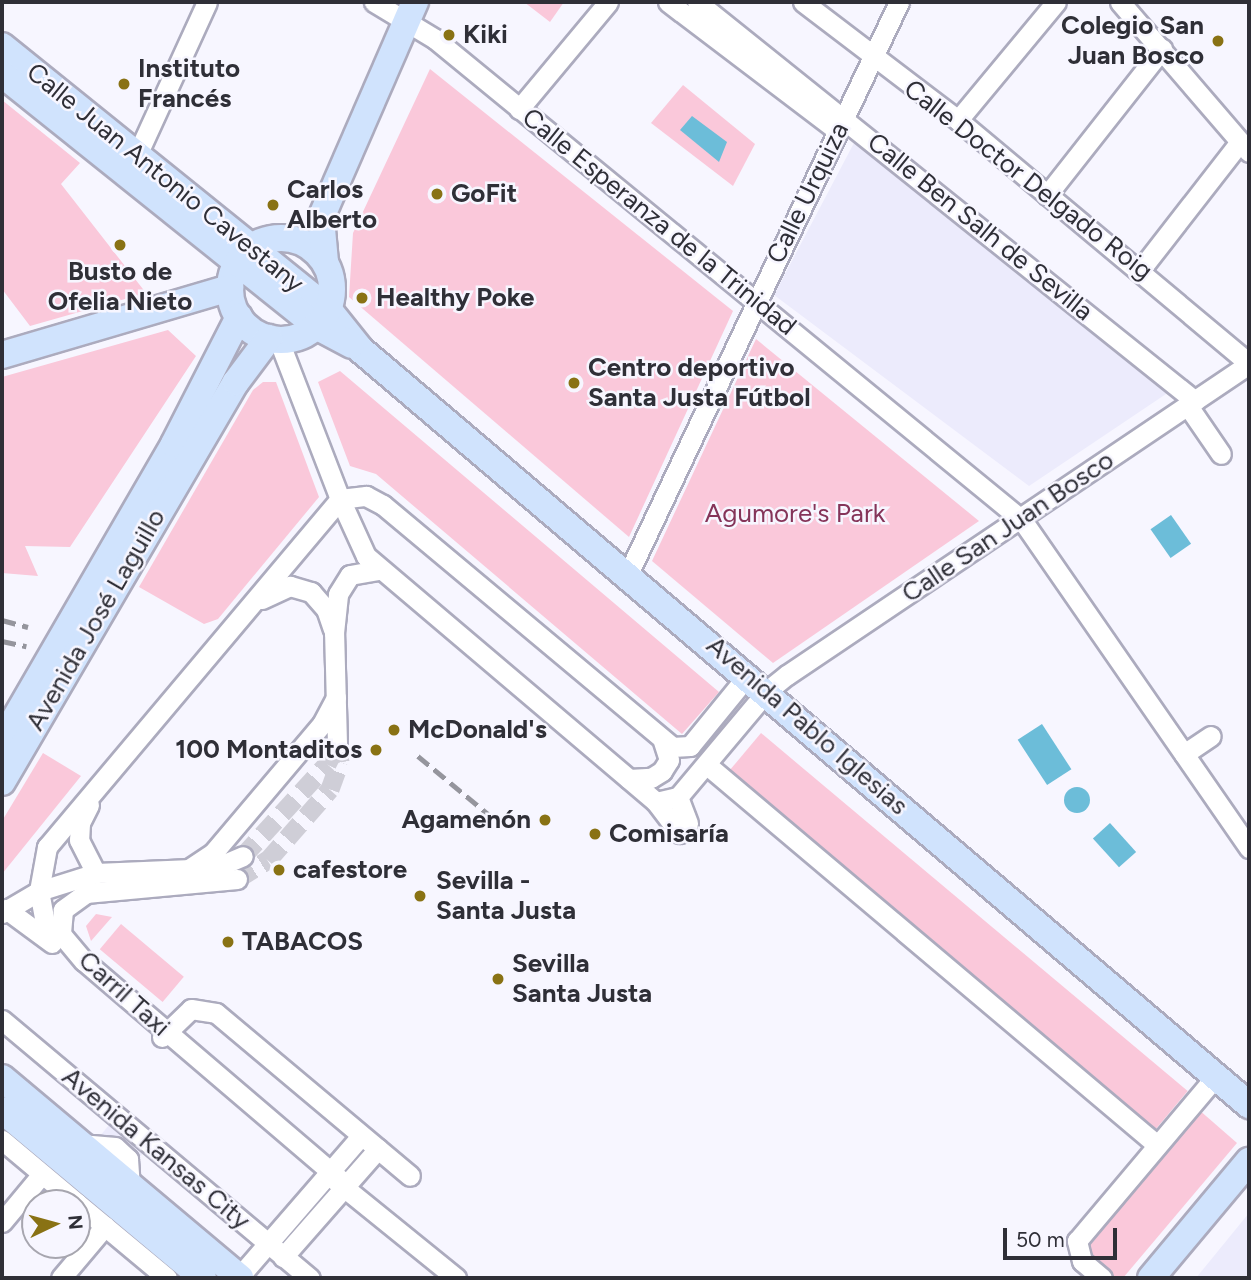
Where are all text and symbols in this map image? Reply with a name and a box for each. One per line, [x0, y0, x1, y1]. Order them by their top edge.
place label: Colegio San Juan Bosco [1061, 10, 1204, 72]
place label: Kiki [463, 19, 508, 51]
marker: Kiki [441, 27, 457, 43]
marker: Colegio San Juan Bosco [1210, 33, 1226, 49]
place label: Instituto Francés [138, 53, 240, 114]
street label: Calle Juan Antonio Cavestany [20, 57, 310, 299]
street label: Calle Doctor Delgado Roig [897, 73, 1159, 287]
marker: Instituto Francés [116, 76, 132, 92]
street label: Calle Esperanza de la Trinidad [516, 102, 802, 342]
street label: Calle Urquiza [760, 117, 856, 269]
street label: Calle Ben Salh de Sevilla [861, 126, 1099, 328]
place label: Carlos Alberto [287, 174, 377, 235]
place label: GoFit [451, 178, 517, 210]
marker: GoFit [429, 186, 445, 202]
marker: Carlos Alberto [265, 197, 281, 213]
marker: Busto de Ofelia Nieto [112, 237, 128, 253]
place label: Busto de Ofelia Nieto [48, 256, 192, 318]
place label: Healthy Poke [376, 282, 534, 314]
marker: Healthy Poke [354, 290, 370, 306]
place label: Centro deportivo Santa Justa Fútbol [588, 352, 811, 414]
marker: Centro deportivo Santa Justa Fútbol [566, 375, 582, 391]
street label: Calle San Juan Bosco [896, 445, 1120, 609]
park label: Agumore's Park [705, 498, 885, 530]
street label: Avenida José Laguillo [20, 504, 172, 736]
street label: Avenida Pablo Iglesias [700, 630, 914, 822]
place label: McDonald's [408, 714, 547, 746]
marker: McDonald's [386, 722, 402, 738]
place label: 100 Montaditos [175, 734, 362, 766]
marker: 100 Montaditos [368, 742, 384, 758]
place label: Agamenón [402, 804, 531, 836]
marker: Agamenón [537, 812, 553, 828]
place label: Comisaría [609, 818, 729, 850]
marker: Comisaría [587, 826, 603, 842]
place label: cafestore [293, 854, 407, 886]
marker: cafestore [271, 862, 287, 878]
place label: Sevilla - Santa Justa [436, 865, 576, 926]
marker: Sevilla - Santa Justa [410, 886, 430, 906]
place label: TABACOS [242, 926, 363, 958]
marker: TABACOS [220, 934, 236, 950]
street label: Carril Taxi [72, 945, 176, 1043]
place label: Sevilla Santa Justa [512, 948, 652, 1010]
marker: Sevilla Santa Justa [490, 971, 506, 987]
street label: Avenida Kansas City [56, 1061, 256, 1237]
north arrow [21, 1189, 91, 1259]
text: N [63, 1214, 88, 1231]
scale bar [1006, 1214, 1120, 1258]
text: 50 m [1016, 1227, 1065, 1252]

